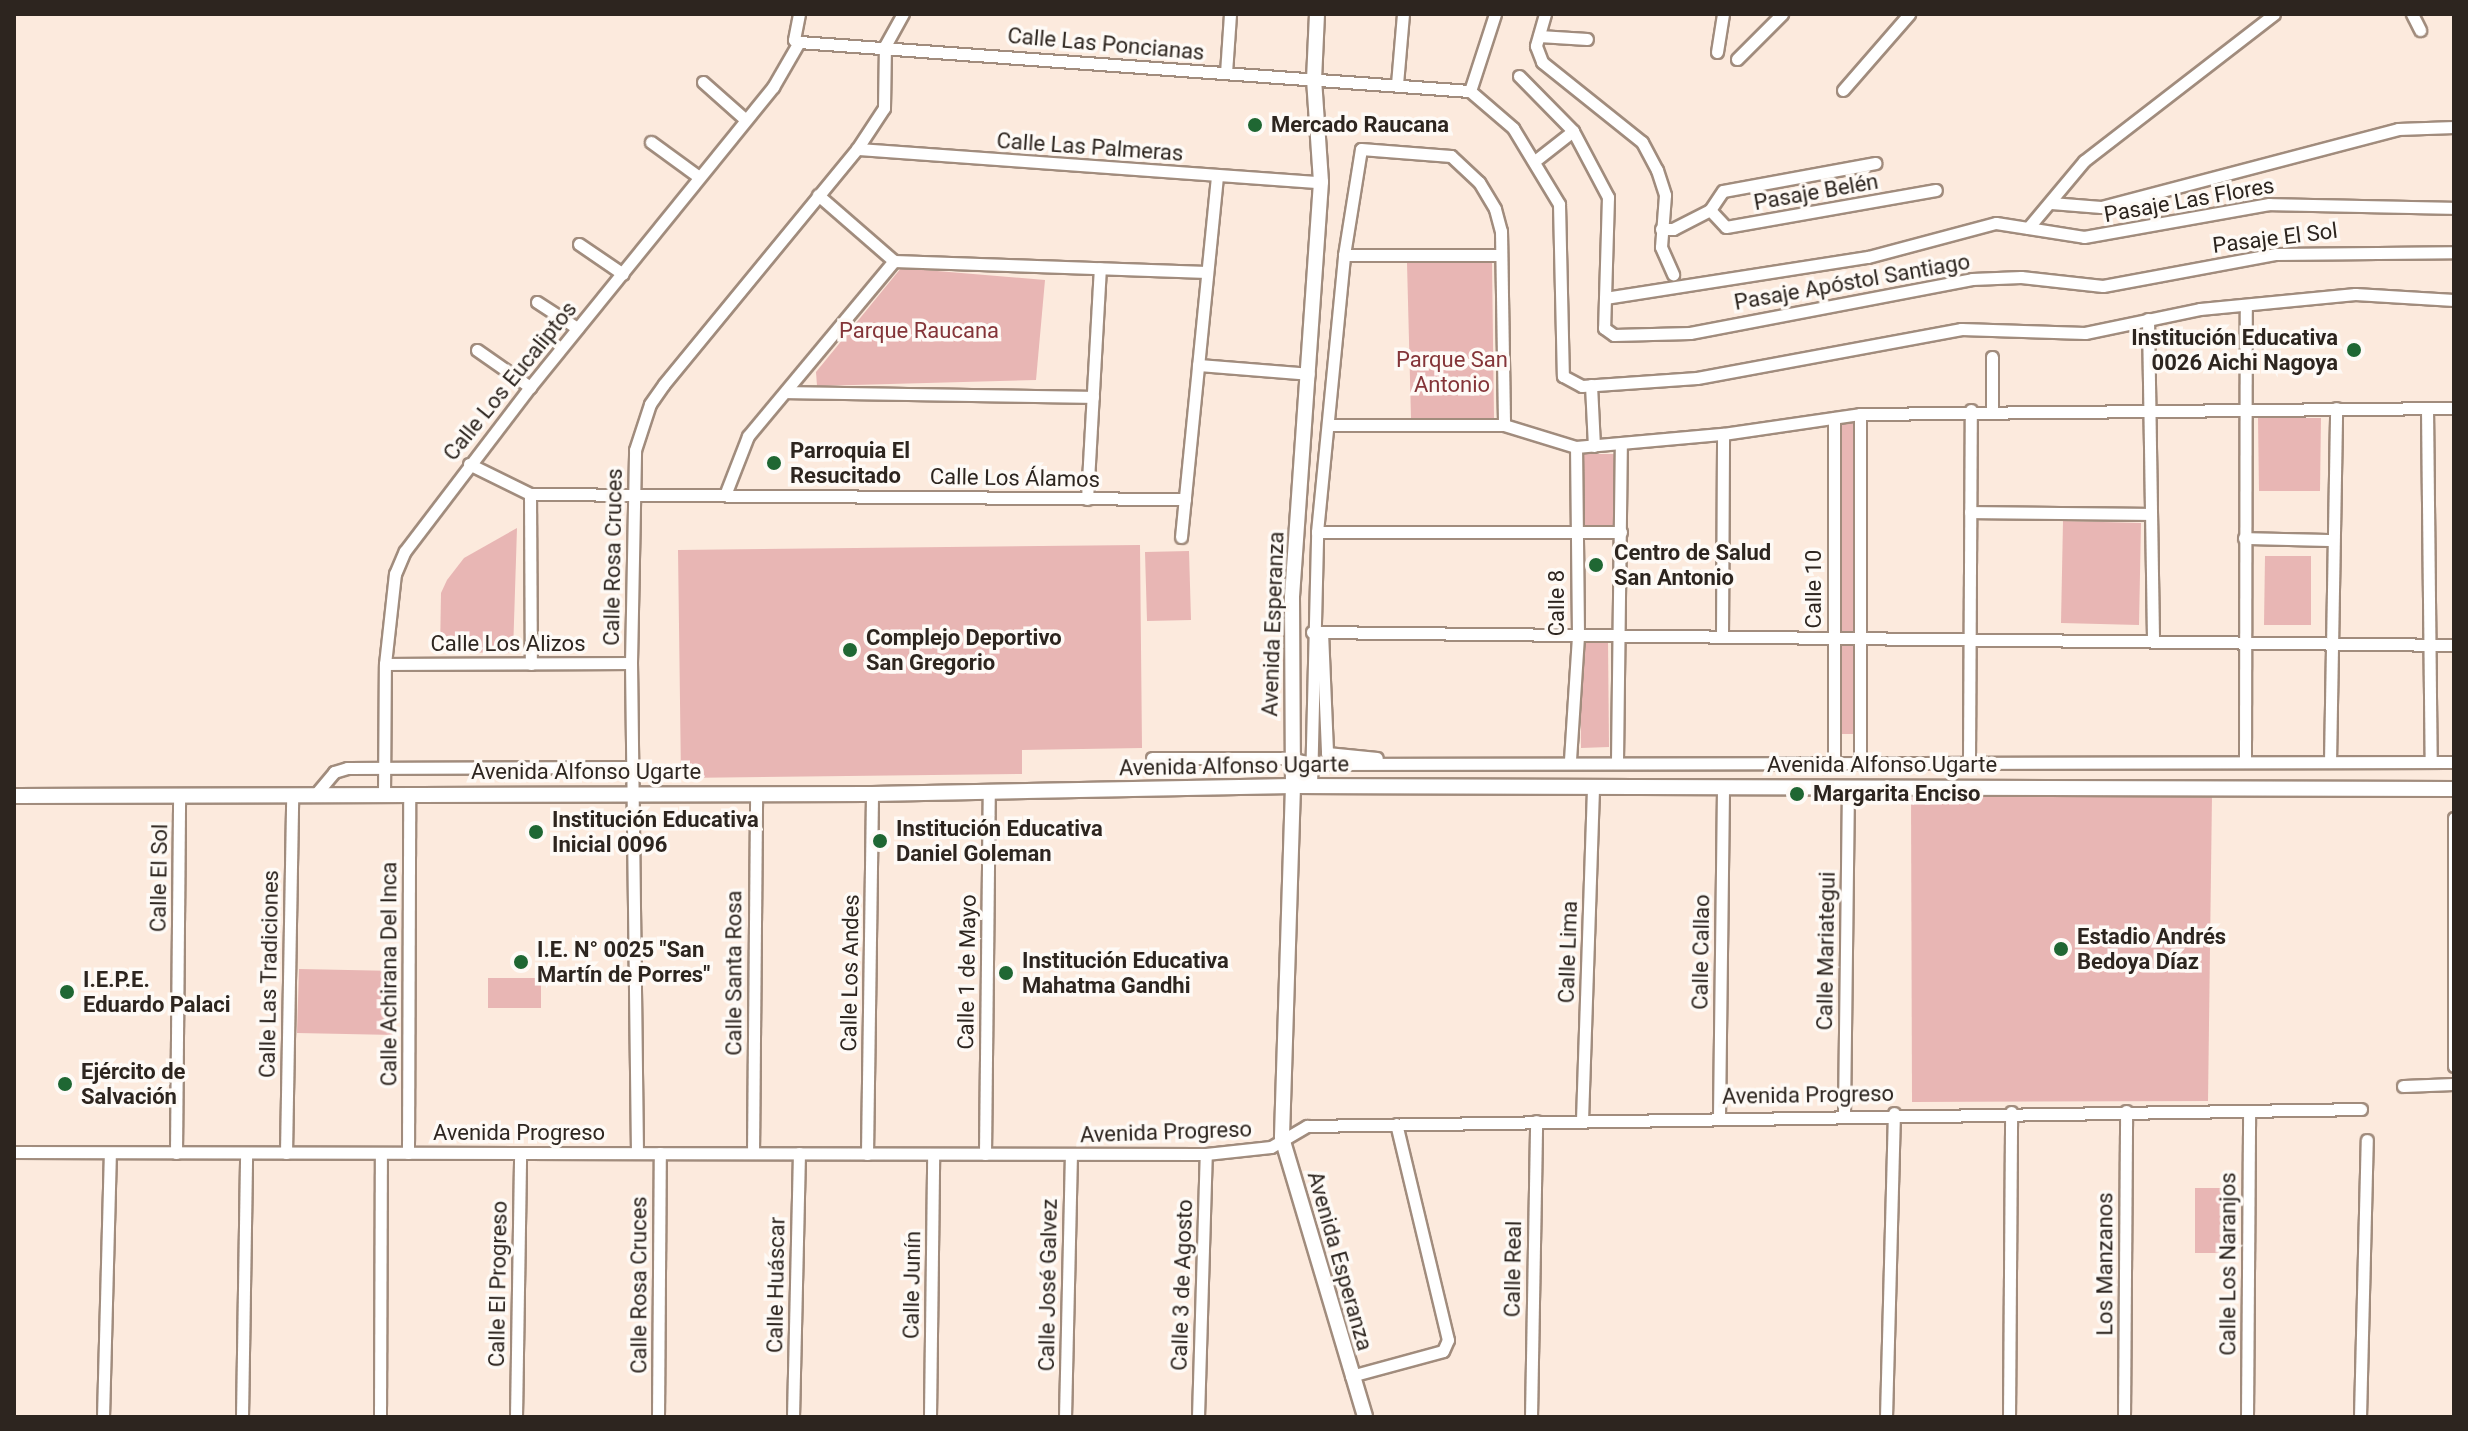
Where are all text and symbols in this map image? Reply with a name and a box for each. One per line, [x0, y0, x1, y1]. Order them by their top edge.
street label: Calle Las Poncianas [1006, 22, 1206, 66]
place label: Mercado Raucana [1271, 112, 1449, 138]
marker: Mercado Raucana [1246, 116, 1264, 134]
street label: Calle Las Palmeras [996, 127, 1184, 167]
street label: Pasaje Belén [1752, 168, 1880, 216]
street label: Pasaje Las Flores [2102, 172, 2276, 228]
street label: Pasaje El Sol [2211, 217, 2339, 259]
street label: Pasaje Apóstol Santiago [1732, 248, 1972, 316]
street label: Calle Los Eucaliptos [438, 296, 582, 466]
park label: Parque Raucana [839, 318, 999, 344]
place label: Institución Educativa 0026 Aichi Nagoya [2131, 324, 2338, 376]
marker: Institución Educativa 0026 Aichi Nagoya [2345, 341, 2363, 359]
park label: Parque San Antonio [1396, 346, 1508, 398]
place label: Parroquia El Resucitado [790, 437, 910, 488]
marker: Parroquia El Resucitado [765, 454, 783, 472]
street label: Calle Los Álamos [930, 463, 1100, 493]
street label: Calle Rosa Cruces [598, 468, 628, 646]
street label: Avenida Esperanza [1257, 531, 1289, 717]
place label: Centro de Salud San Antonio [1614, 539, 1771, 590]
street label: Calle 10 [1801, 550, 1827, 628]
marker: Centro de Salud San Antonio [1585, 554, 1607, 576]
street label: Calle 8 [1544, 570, 1570, 636]
place label: Complejo Deportivo San Gregorio [866, 624, 1062, 676]
street label: Calle Los Alizos [430, 631, 586, 657]
marker: Complejo Deportivo San Gregorio [841, 641, 859, 659]
street label: Avenida Alfonso Ugarte [1119, 751, 1349, 781]
street label: Avenida Alfonso Ugarte [1767, 752, 1997, 778]
street label: Avenida Alfonso Ugarte [471, 759, 701, 785]
place label: Margarita Enciso [1813, 781, 1981, 807]
marker: Margarita Enciso [1788, 785, 1806, 803]
place label: Institución Educativa Inicial 0096 [552, 806, 759, 858]
place label: Institución Educativa Daniel Goleman [896, 815, 1103, 866]
marker: Institución Educativa Inicial 0096 [527, 823, 545, 841]
street label: Calle El Sol [145, 824, 173, 932]
marker: Institución Educativa Daniel Goleman [871, 832, 889, 850]
street label: Calle Achirana Del Inca [376, 862, 402, 1086]
street label: Calle Las Tradiciones [254, 870, 284, 1078]
street label: Calle Mariategui [1811, 871, 1841, 1031]
street label: Calle Santa Rosa [721, 890, 747, 1056]
street label: Calle Los Andes [835, 894, 865, 1052]
street label: Calle 1 de Mayo [952, 894, 982, 1050]
street label: Calle Callao [1687, 894, 1715, 1010]
street label: Calle Lima [1553, 900, 1583, 1004]
place label: Estadio Andrés Bedoya Díaz [2077, 923, 2226, 974]
place label: I.E. N° 0025 "San Martín de Porres" [537, 936, 710, 988]
marker: Estadio Andrés Bedoya Díaz [2052, 940, 2070, 958]
place label: Institución Educativa Mahatma Gandhi [1022, 947, 1229, 998]
marker: I.E. N° 0025 "San Martín de Porres" [512, 953, 530, 971]
marker: Institución Educativa Mahatma Gandhi [997, 964, 1015, 982]
place label: I.E.P.E. Eduardo Palaci [83, 966, 230, 1018]
marker: I.E.P.E. Eduardo Palaci [58, 983, 76, 1001]
place label: Ejército de Salvación [81, 1058, 185, 1110]
marker: Ejército de Salvación [56, 1075, 74, 1093]
street label: Avenida Progreso [1722, 1080, 1894, 1110]
street label: Avenida Progreso [1080, 1116, 1252, 1148]
street label: Avenida Progreso [433, 1120, 605, 1146]
street label: Avenida Esperanza [1302, 1168, 1378, 1354]
street label: Calle Los Naranjos [2215, 1172, 2241, 1356]
street label: Los Manzanos [2092, 1192, 2118, 1336]
street label: Calle Rosa Cruces [626, 1196, 652, 1374]
street label: Calle José Galvez [1033, 1198, 1063, 1372]
street label: Calle 3 de Agosto [1166, 1199, 1198, 1371]
street label: Calle El Progreso [483, 1201, 513, 1367]
street label: Calle Huáscar [762, 1217, 790, 1353]
street label: Calle Real [1499, 1220, 1527, 1318]
street label: Calle Junín [898, 1231, 926, 1339]

